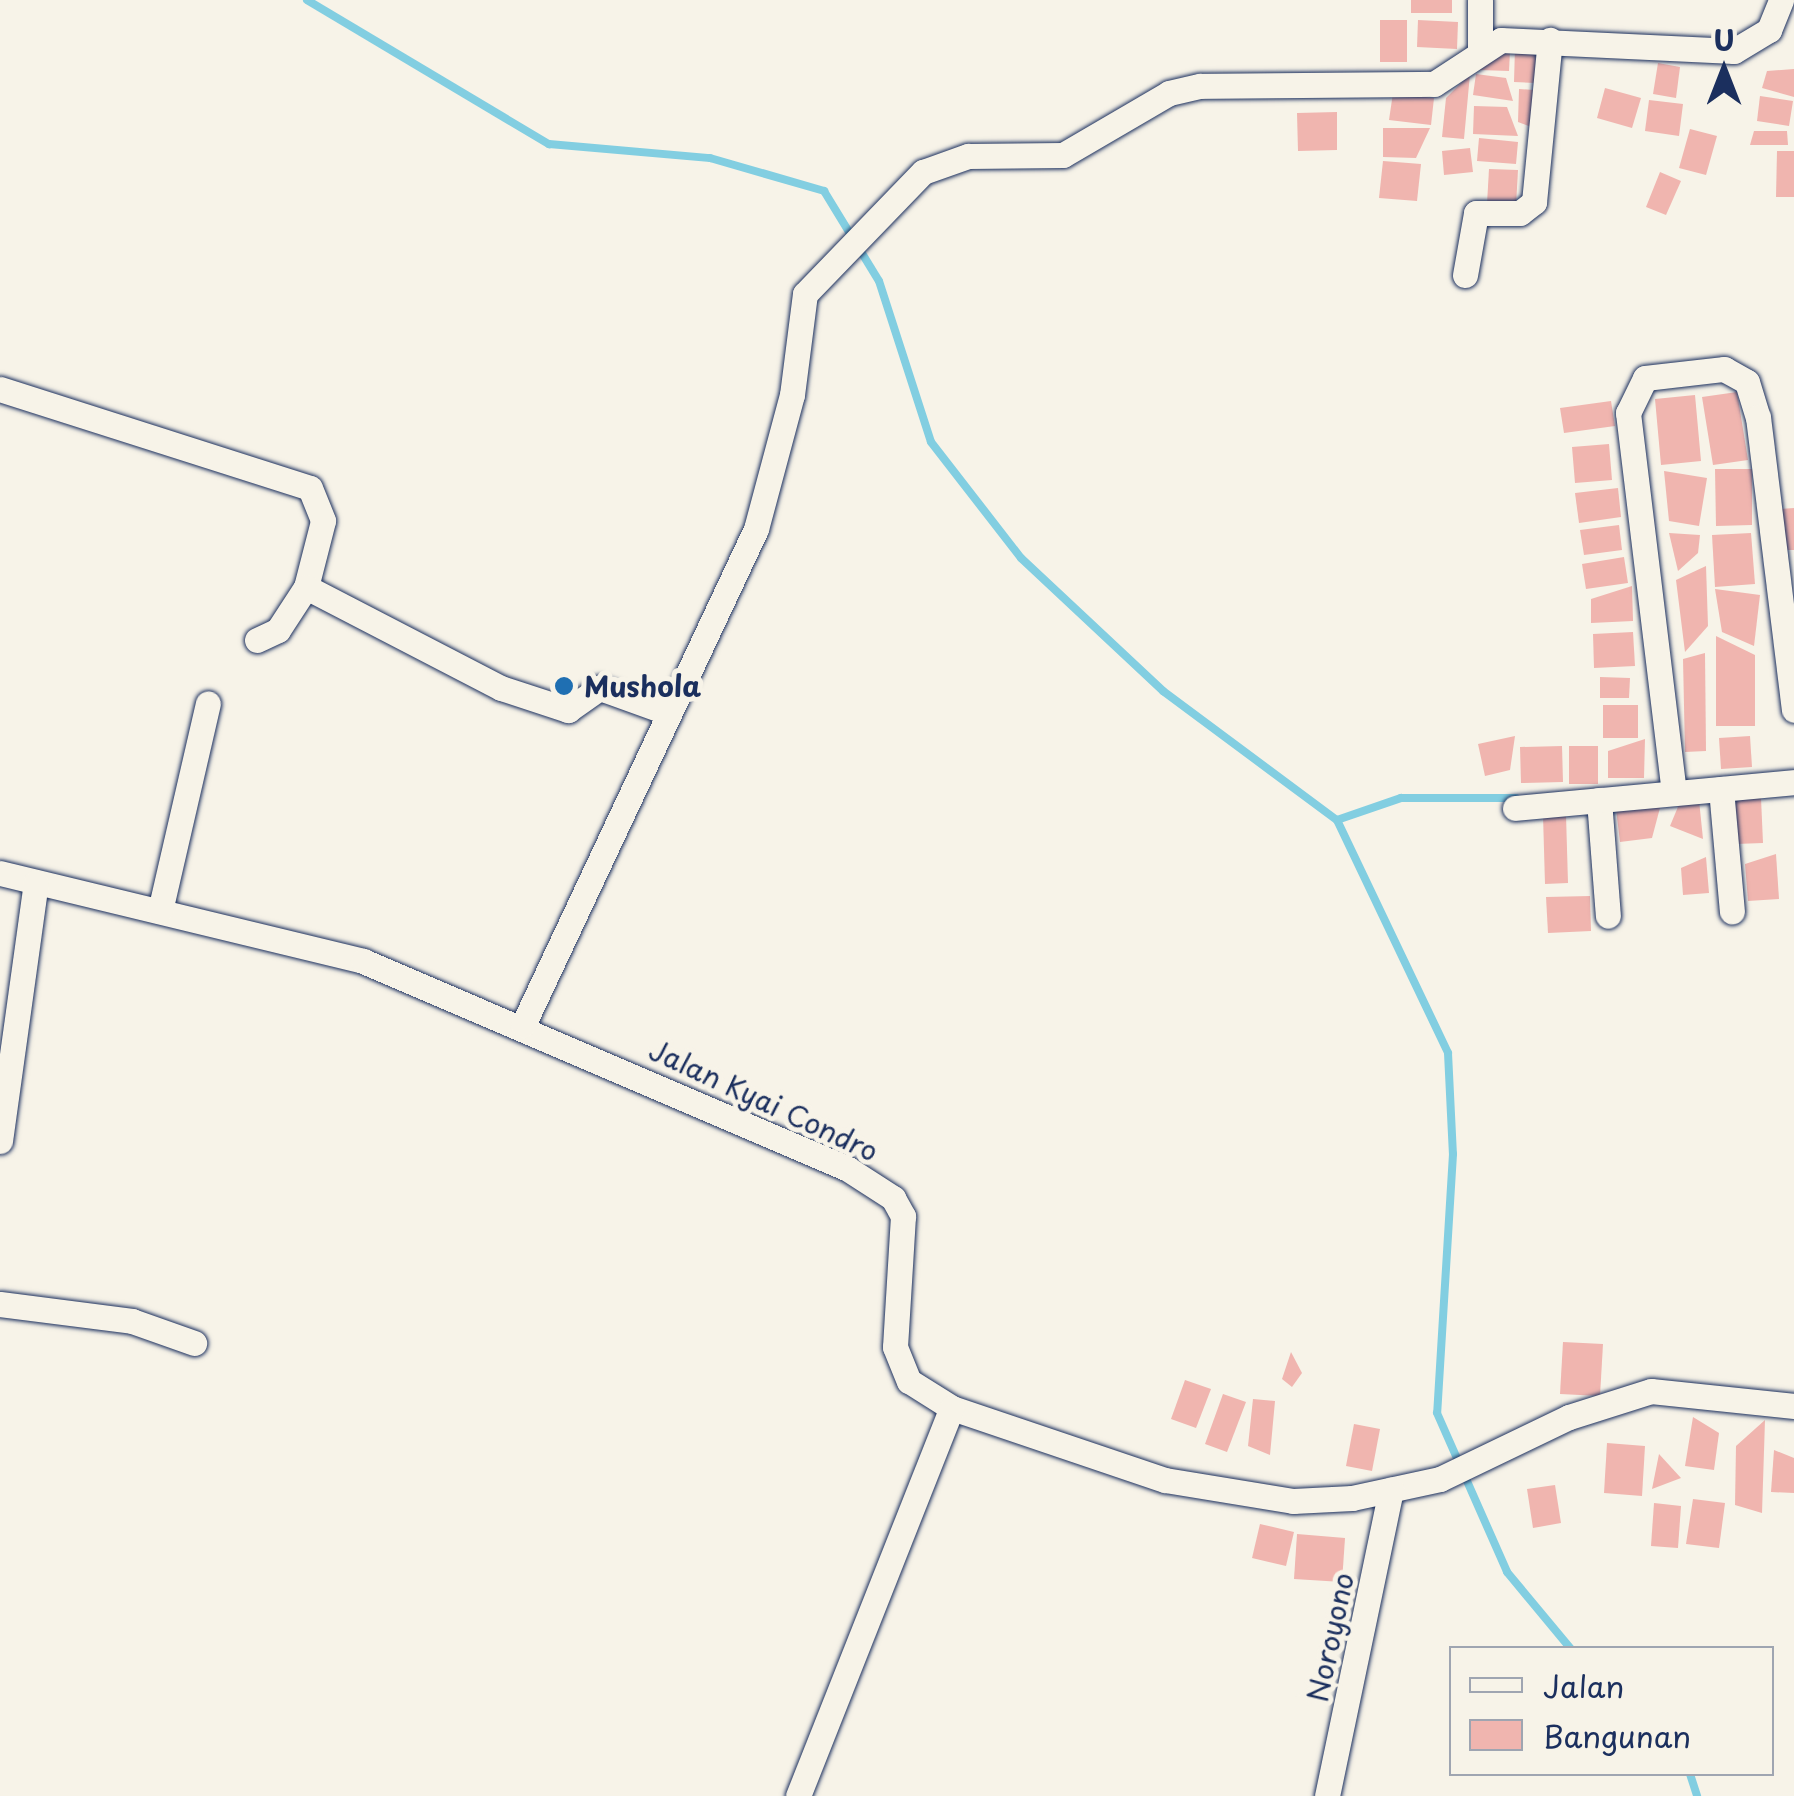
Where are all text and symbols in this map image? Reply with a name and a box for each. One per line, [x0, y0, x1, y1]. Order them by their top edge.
text: U [1713, 18, 1735, 61]
north arrow [1674, 20, 1774, 120]
place label: Mushola [584, 669, 701, 703]
marker: Mushola [553, 675, 575, 697]
street label: Jalan Kyai Condro [644, 1032, 884, 1168]
street label: Noroyono [1300, 1569, 1360, 1705]
legend [1449, 1646, 1774, 1776]
text: Jalan [1543, 1663, 1624, 1708]
text: Bangunan [1543, 1713, 1691, 1758]

